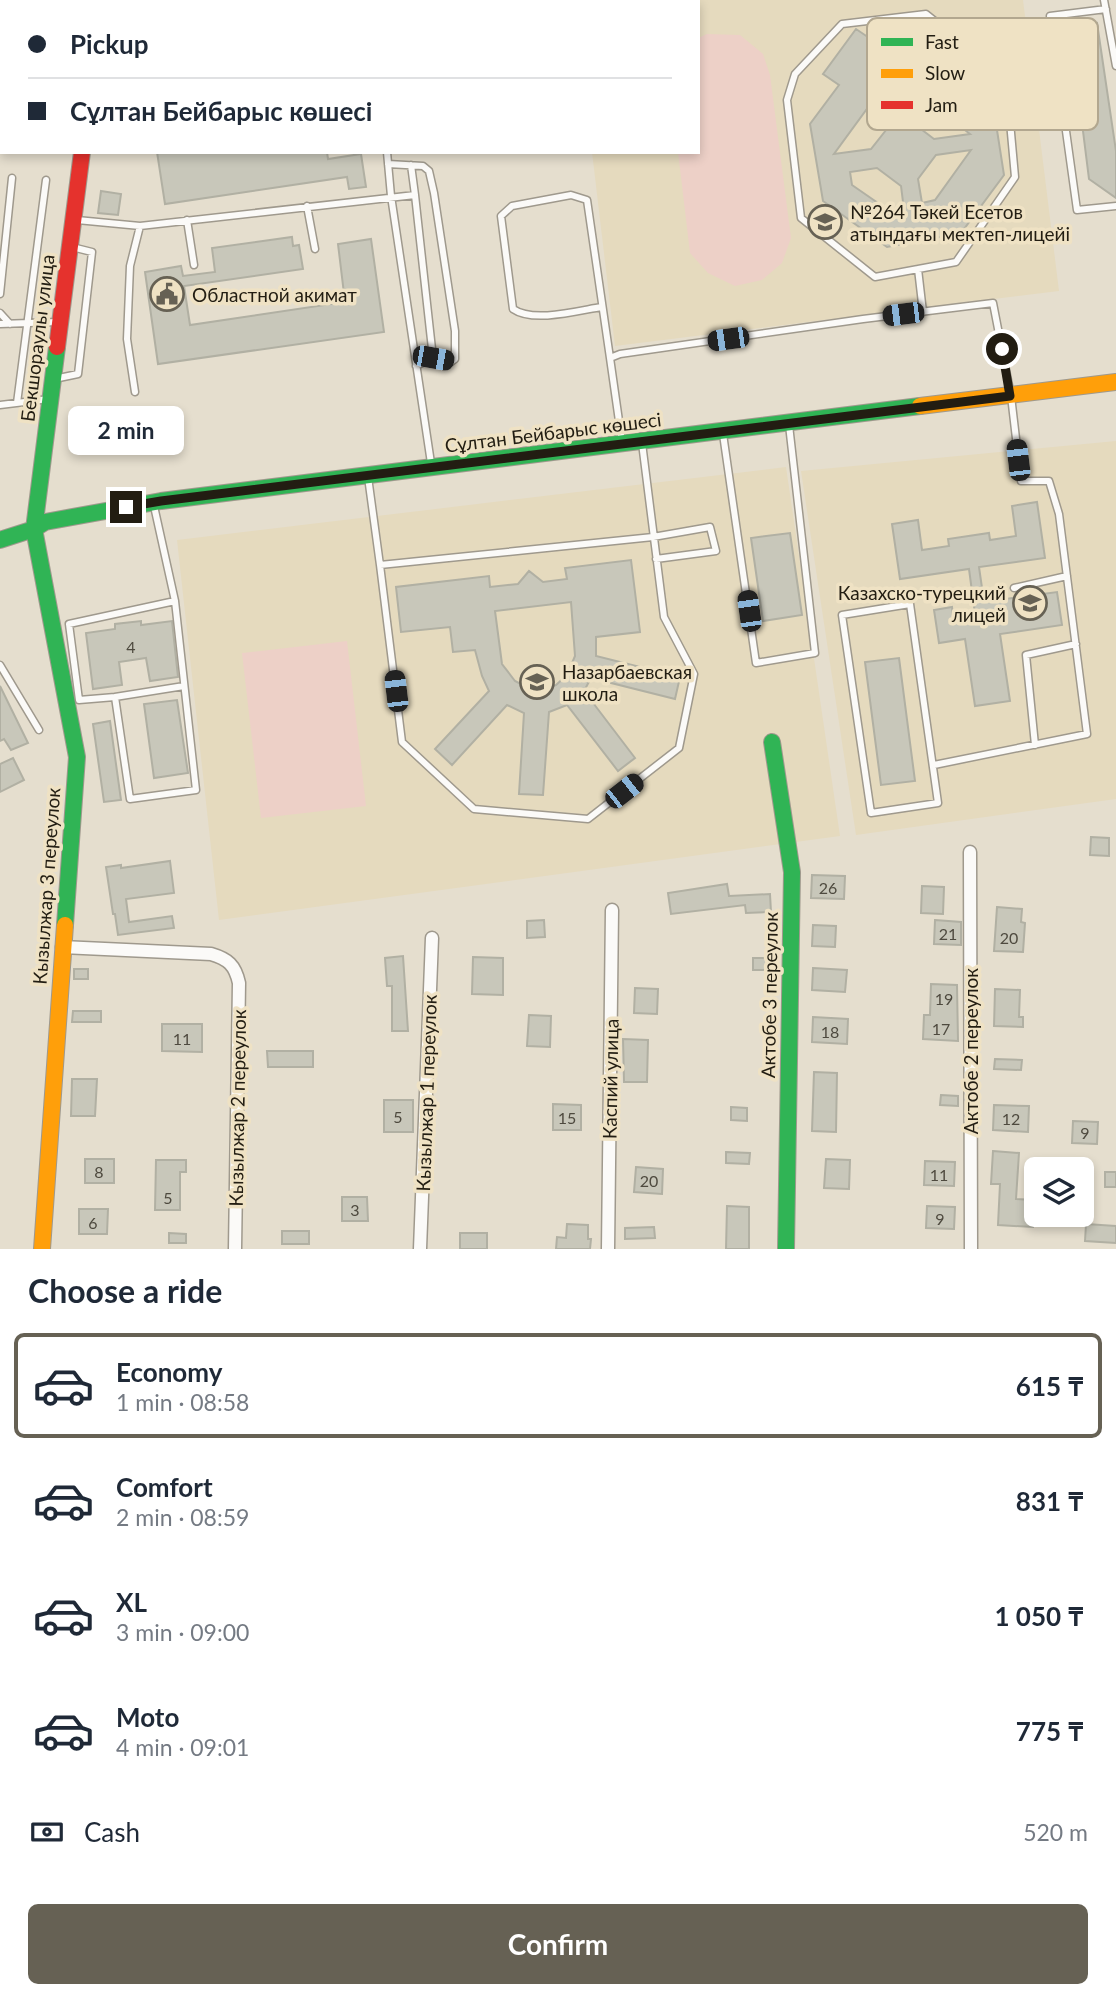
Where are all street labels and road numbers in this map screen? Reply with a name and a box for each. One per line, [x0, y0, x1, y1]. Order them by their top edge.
street label: Бекшораулы улица [15, 253, 59, 423]
street label: Сұлтан Бейбарыс көшесі [443, 407, 663, 457]
street label: Кызылжар 3 переулок [28, 787, 64, 985]
street label: Актобе 3 переулок [756, 912, 782, 1078]
street label: Актобе 2 переулок [959, 968, 982, 1134]
street label: Кызылжар 1 переулок [411, 994, 441, 1192]
street label: Кызылжар 2 переулок [224, 1009, 250, 1207]
street label: Каспий улица [597, 1019, 623, 1139]

